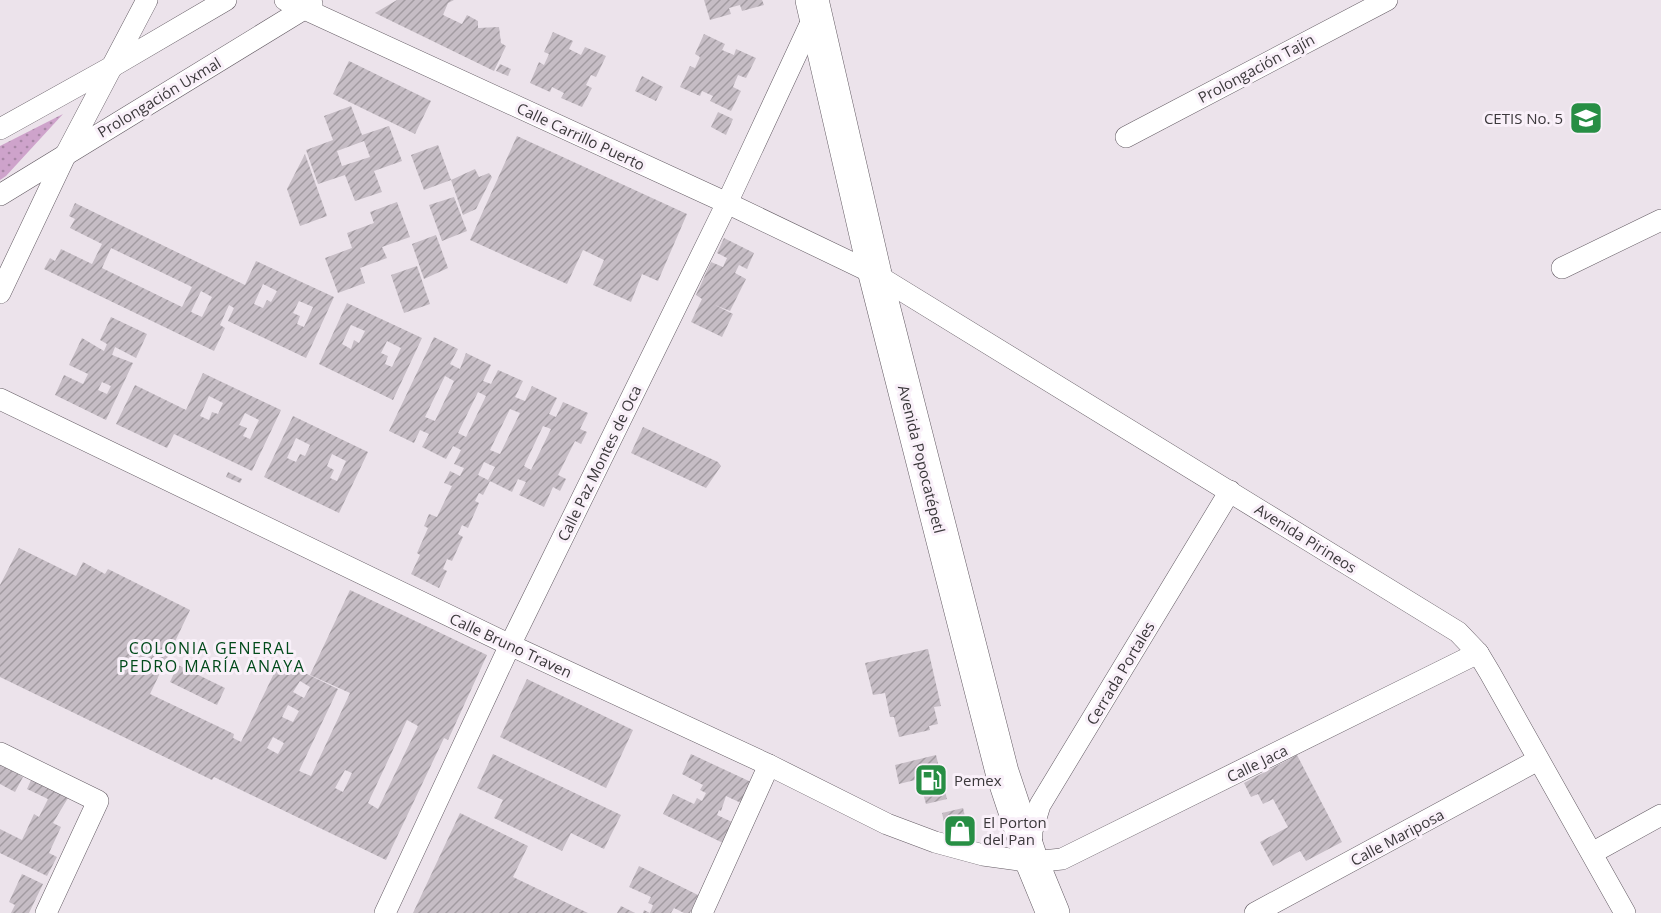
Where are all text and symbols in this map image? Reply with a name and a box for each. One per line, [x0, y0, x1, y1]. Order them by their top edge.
street label: Prolongación Tajín [1194, 29, 1318, 107]
street label: Prolongación Uxmal [94, 52, 224, 142]
street label: Calle Carrillo Puerto [514, 98, 648, 174]
school or university icon: CETIS No. 5 [1568, 100, 1604, 136]
place label: CETIS No. 5 [1484, 108, 1563, 128]
street label: Calle Paz Montes de Oca [552, 382, 646, 544]
street label: Avenida Popocatépetl [894, 383, 950, 535]
street label: Avenida Pirineos [1251, 499, 1361, 577]
street label: Calle Bruno Traven [447, 608, 575, 682]
street label: Cerrada Portales [1081, 618, 1159, 728]
district label: COLONIA GENERAL PEDRO MARÍA ANAYA [119, 637, 305, 677]
street label: Calle Jaca [1223, 740, 1291, 786]
fuel station icon: Pemex [913, 762, 949, 798]
place label: Pemex [954, 770, 1002, 790]
street label: Calle Mariposa [1347, 804, 1447, 870]
place label: El Porton del Pan [983, 812, 1047, 849]
shop icon: El Porton del Pan [942, 813, 978, 849]

